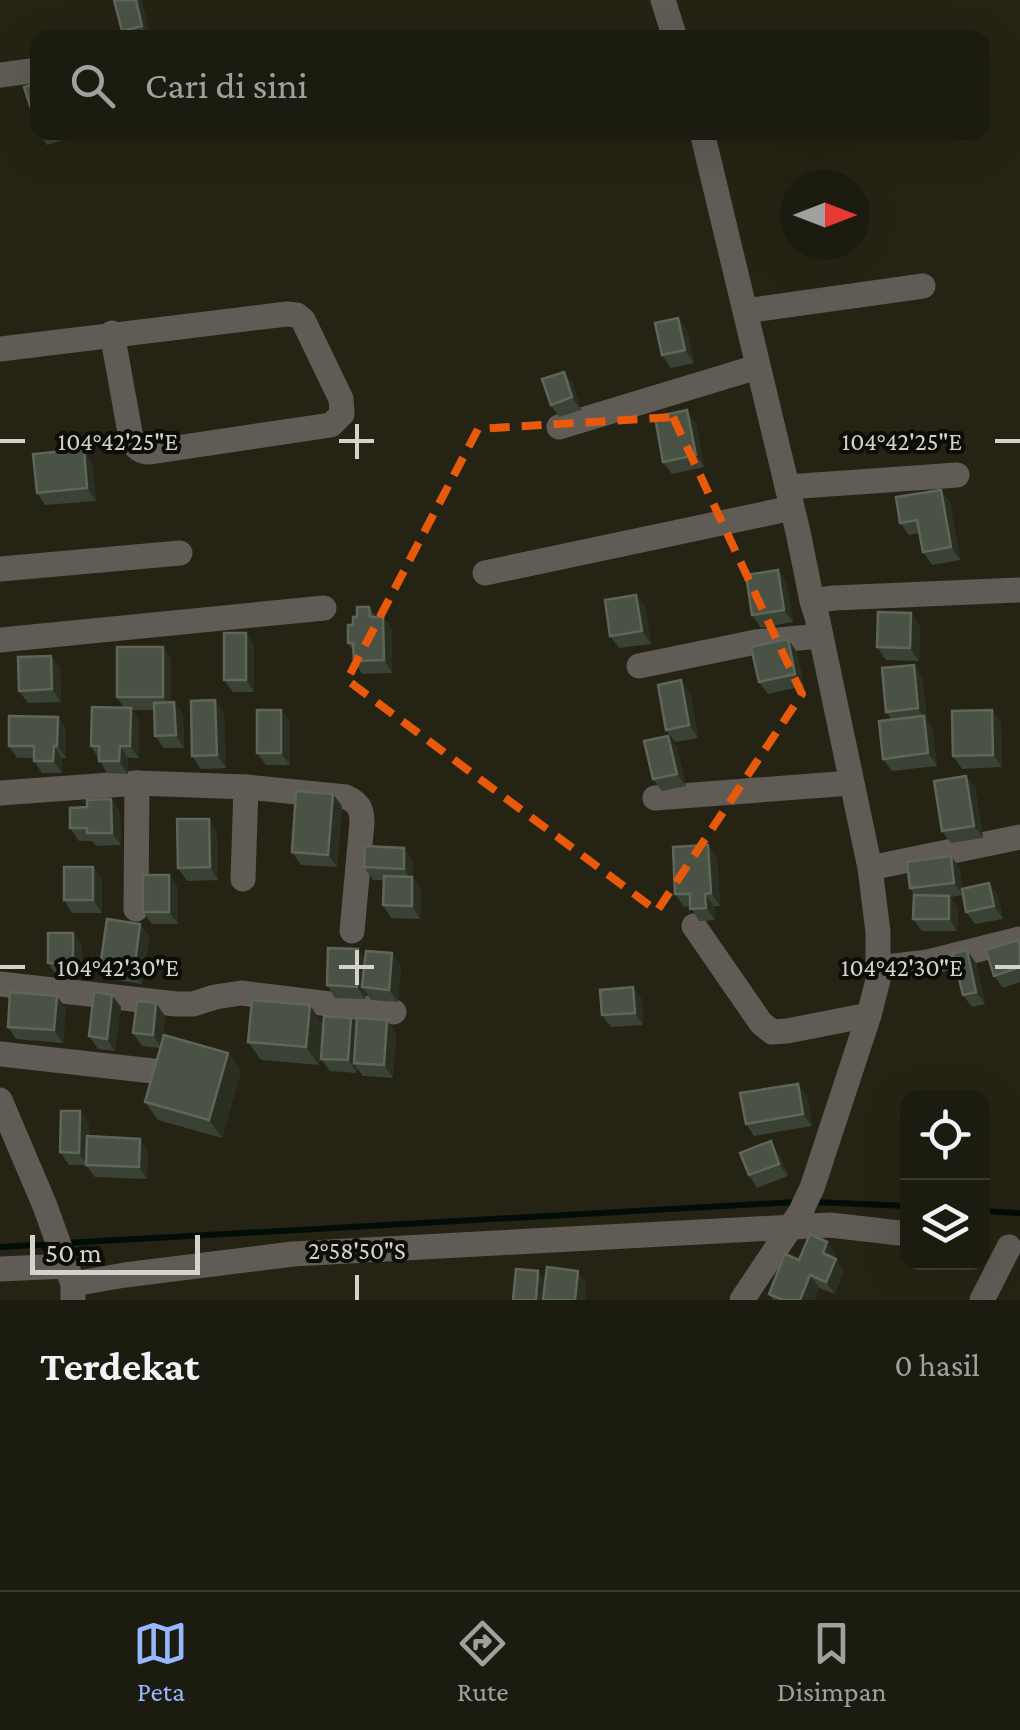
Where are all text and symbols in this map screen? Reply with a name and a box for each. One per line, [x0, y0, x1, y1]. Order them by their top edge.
search box [30, 30, 990, 140]
icon: search [65, 58, 120, 113]
text: Cari di sini [145, 64, 308, 106]
north arrow [780, 170, 870, 260]
text: 104°42'25"E [58, 428, 178, 455]
text: 104°42'25"E [842, 428, 962, 455]
text: 104°42'30"E [57, 954, 179, 981]
text: 104°42'30"E [841, 954, 963, 981]
map controls [900, 1090, 990, 1270]
button: locate [900, 1090, 990, 1180]
button: layers [900, 1180, 990, 1270]
scale bar [30, 1230, 200, 1274]
text: 50 m [45, 1237, 102, 1268]
text: 2°58'50"S [308, 1237, 406, 1264]
text: Terdekat [40, 1342, 199, 1389]
text: 0 hasil [895, 1347, 980, 1383]
tab: Peta [133, 1616, 188, 1707]
tab: Rute [455, 1616, 510, 1707]
tab: Disimpan [777, 1616, 887, 1707]

